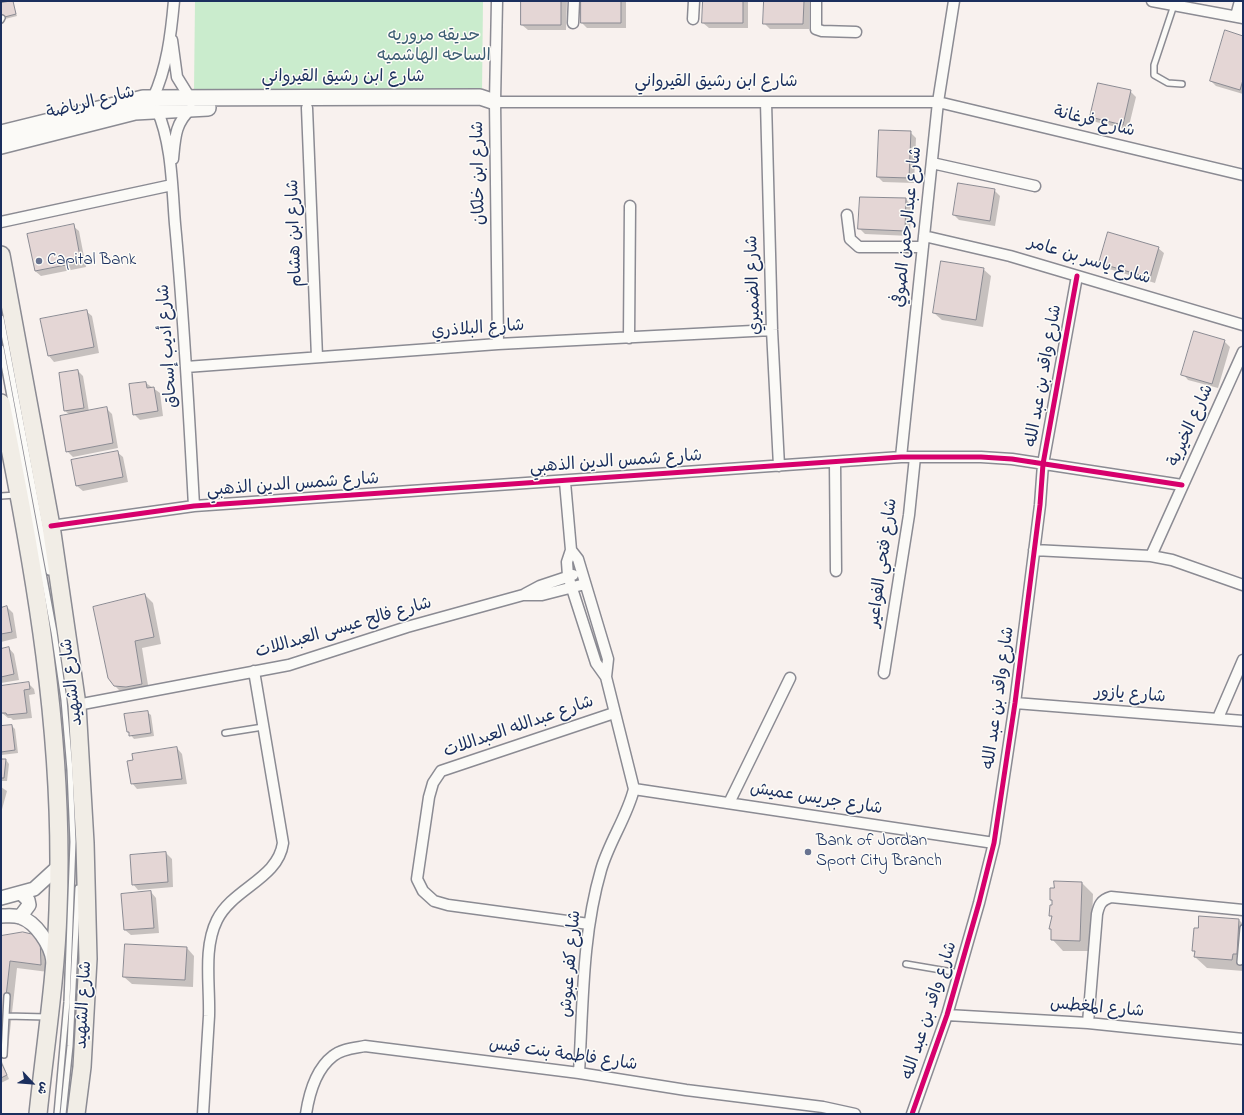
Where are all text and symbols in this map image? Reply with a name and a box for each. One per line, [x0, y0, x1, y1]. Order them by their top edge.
park label: حديقه مروريه الساحه الهاشميه [377, 27, 491, 67]
street label: شارع ابن رشيق القيرواني [261, 68, 425, 88]
street label: شارع ابن رشيق القيرواني [634, 73, 798, 93]
street label: شارع الرياضة [45, 83, 137, 125]
street label: شارع فرغانة [1051, 103, 1137, 143]
street label: شارع ابن خلكان [469, 121, 491, 225]
street label: شارع عبدالرحمن الصوفي [890, 145, 928, 309]
street label: شارع ابن هشام [284, 179, 308, 287]
street label: شارع ياسر بن عامر [1025, 234, 1153, 290]
street label: شارع الضميري [743, 235, 767, 335]
place label: Capital Bank [47, 251, 136, 271]
marker: Capital Bank [34, 256, 44, 266]
street label: شارع أديب إسحاق [154, 283, 184, 409]
street label: شارع واقد بن عبد الله [1022, 303, 1068, 449]
street label: شارع البلاذري [431, 317, 525, 343]
street label: شارع الخيرية [1165, 382, 1219, 470]
street label: شارع شمس الدين الذهبي [529, 447, 703, 479]
street label: شارع شمس الدين الذهبي [206, 470, 380, 502]
street label: شارع فتحي الفواعير [865, 497, 903, 629]
street label: شارع فالح عيسى العبداللات [254, 594, 434, 664]
street label: شارع واقد بن عبد الله [980, 625, 1020, 771]
street label: شارع الشهيد [58, 637, 88, 727]
street label: شارع يازور [1094, 683, 1166, 709]
street label: شارع عبدالله العبداللات [441, 693, 597, 763]
street label: شارع جريس عميش [748, 779, 884, 821]
place label: Bank of Jordan Sport City Branch [816, 832, 942, 872]
marker: Bank of Jordan Sport City Branch [803, 847, 813, 857]
street label: شارع كفر عبوش [557, 910, 587, 1018]
street label: شارع واقد بن عبد الله [899, 939, 963, 1083]
street label: شارع الشهيد [73, 960, 97, 1050]
street label: شارع المغطس [1049, 995, 1145, 1023]
street label: شارع فاطمة بنت قيس [487, 1035, 639, 1077]
north arrow [12, 1063, 52, 1103]
text: ش [33, 1079, 53, 1097]

